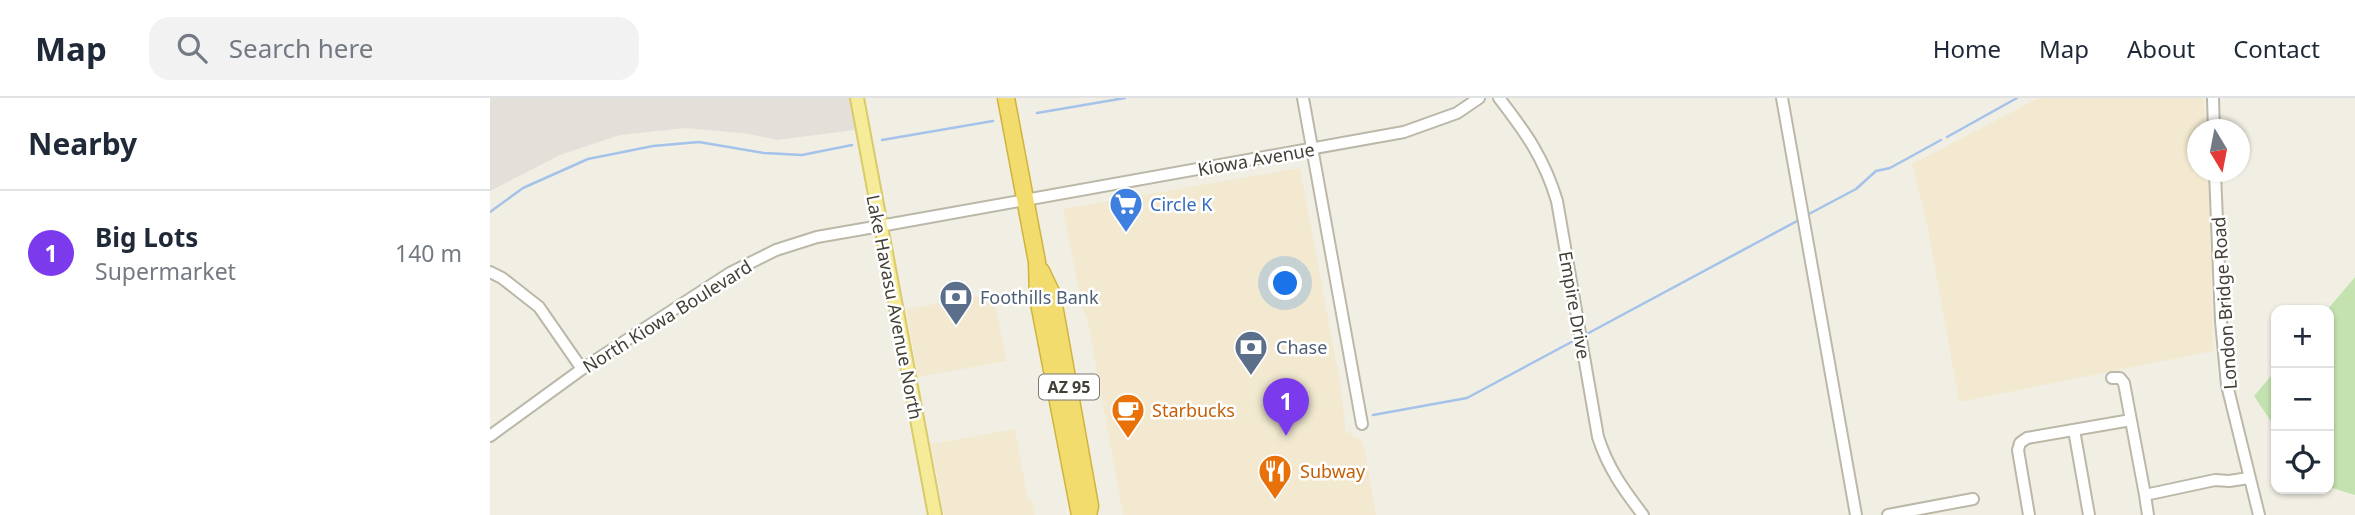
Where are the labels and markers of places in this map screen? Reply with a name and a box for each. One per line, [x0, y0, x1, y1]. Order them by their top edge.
supermarket icon: Circle K [1107, 185, 1145, 234]
place label: Circle K [1150, 192, 1213, 216]
bank icon: Foothills Bank [937, 278, 975, 327]
place label: Foothills Bank [980, 285, 1099, 309]
bank icon: Chase [1232, 328, 1270, 377]
place label: Chase [1276, 335, 1327, 359]
pin: 1 [1263, 378, 1309, 436]
cafe icon: Starbucks [1109, 391, 1147, 440]
place label: Starbucks [1152, 398, 1235, 422]
restaurant icon: Subway [1256, 452, 1294, 501]
place label: Subway [1300, 459, 1366, 483]

